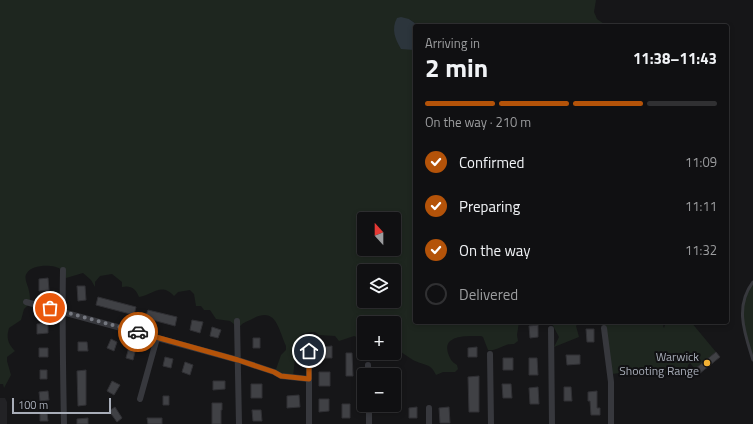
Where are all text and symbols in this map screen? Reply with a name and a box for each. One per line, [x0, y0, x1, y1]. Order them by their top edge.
text: Arriving in [425, 33, 480, 53]
text: 11:38–11:43 [633, 47, 717, 70]
text: 2 min [425, 48, 488, 87]
text: On the way · 210 m [425, 112, 531, 132]
icon: check [425, 151, 447, 173]
text: Confirmed [459, 151, 524, 174]
text: 11:09 [685, 152, 717, 172]
icon: check [425, 195, 447, 217]
text: Preparing [459, 195, 520, 218]
text: 11:11 [685, 196, 717, 216]
north arrow [357, 212, 401, 256]
map controls [357, 212, 401, 412]
icon: check [425, 239, 447, 261]
text: On the way [459, 239, 531, 262]
text: 11:32 [685, 240, 717, 260]
button: layers [357, 264, 401, 308]
text: Delivered [459, 283, 518, 306]
pin [33, 291, 67, 325]
icon: bag [39, 297, 61, 319]
courier [118, 312, 158, 352]
button: + [357, 316, 401, 360]
icon: car [127, 321, 149, 343]
pin [292, 334, 326, 368]
icon: home [298, 340, 320, 362]
place label: Warwick Shooting Range [619, 347, 699, 380]
marker: Warwick Shooting Range [702, 358, 712, 368]
button: − [357, 368, 401, 412]
scale bar [12, 396, 111, 415]
text: 100 m [18, 397, 48, 413]

